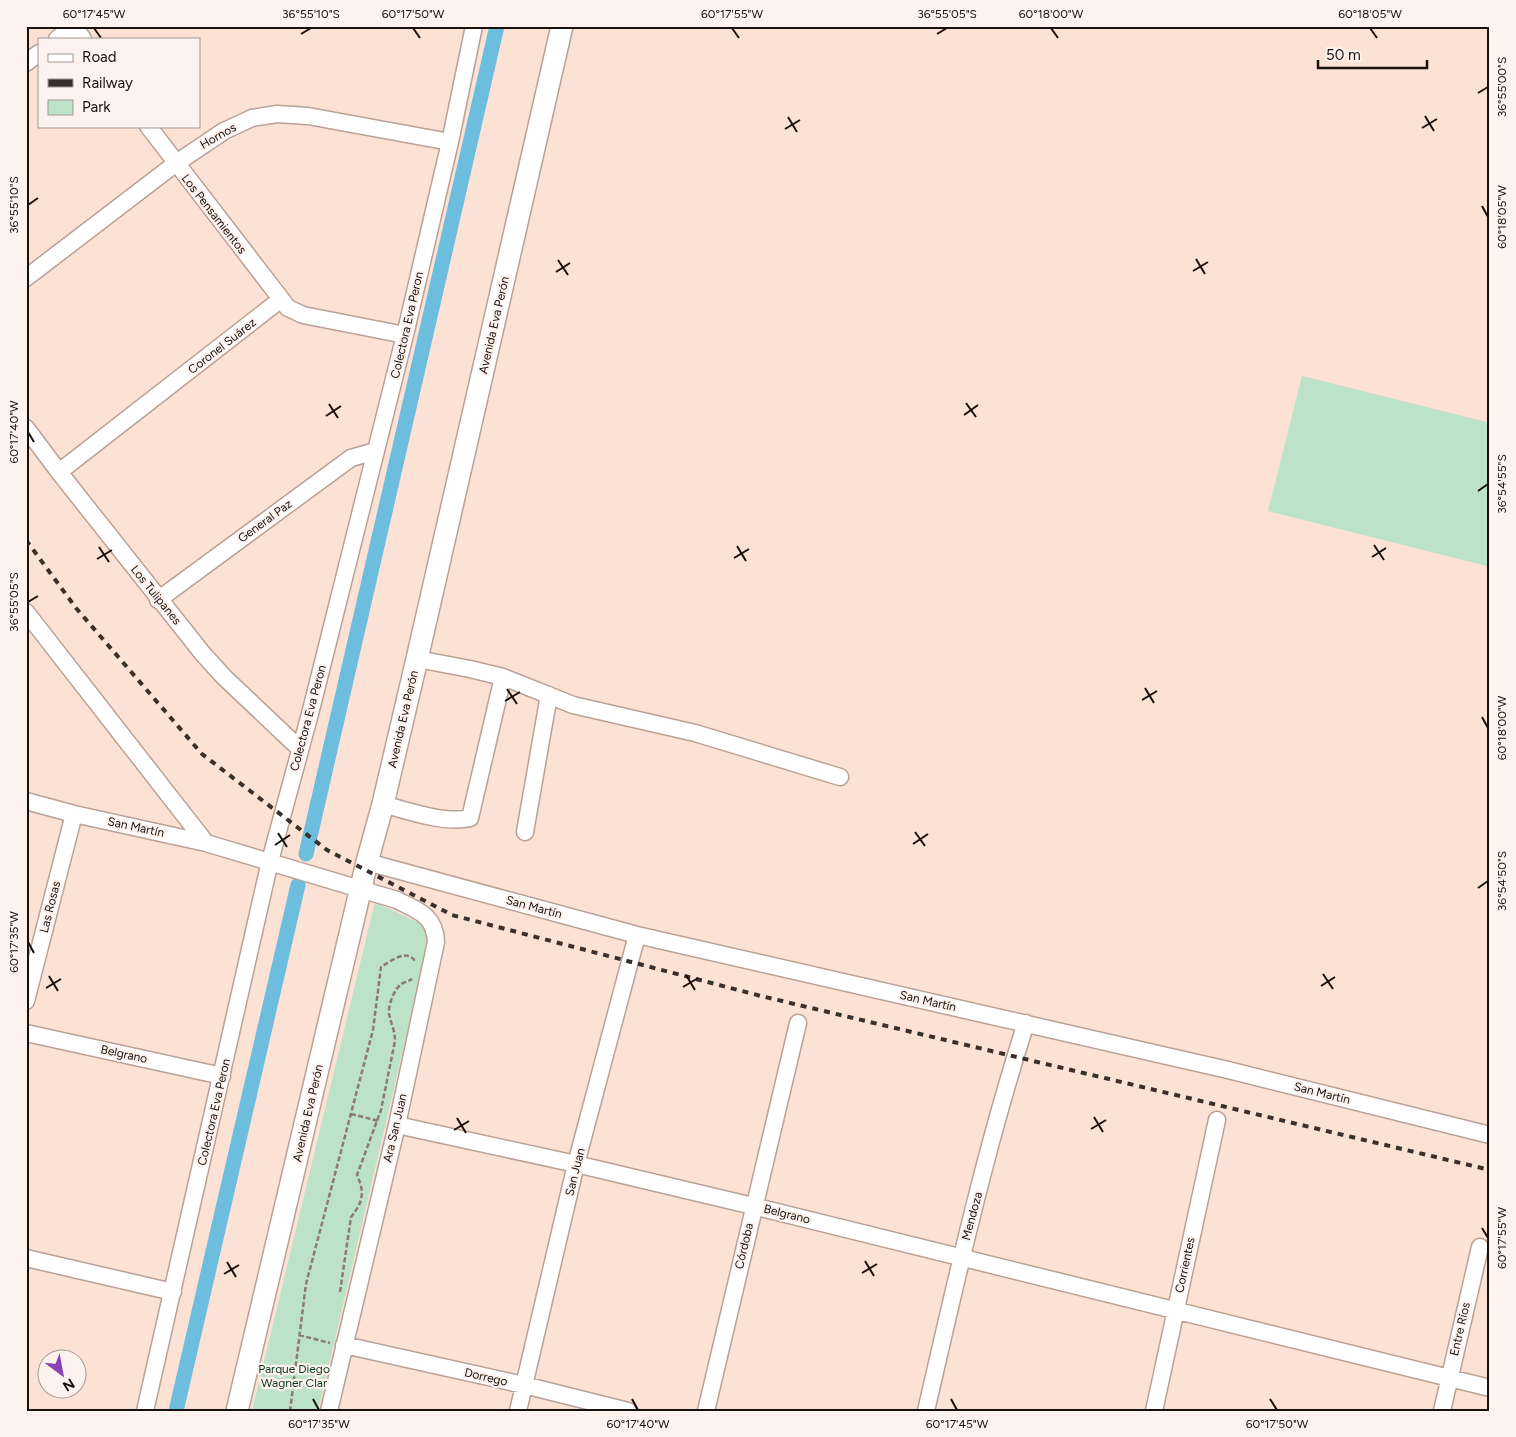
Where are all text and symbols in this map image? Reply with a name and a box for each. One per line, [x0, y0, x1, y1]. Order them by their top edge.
text: 60°17'45"W [63, 7, 126, 21]
text: 36°55'10"S [282, 7, 340, 21]
text: 60°17'50"W [382, 7, 445, 21]
text: 60°17'55"W [701, 7, 763, 21]
text: 36°55'05"S [917, 7, 977, 21]
text: 60°18'00"W [1019, 7, 1084, 21]
text: 60°18'05"W [1338, 7, 1402, 21]
legend [38, 38, 200, 128]
scale bar [1318, 38, 1427, 70]
text: 50 m [1326, 46, 1361, 64]
text: Road [82, 48, 117, 66]
text: 36°55'00"S [1495, 57, 1509, 117]
text: Railway [82, 74, 133, 92]
text: Park [82, 98, 111, 116]
street label: Hornos [197, 120, 239, 152]
street label: Los Pensamientos [179, 172, 250, 257]
text: 36°55'10"S [7, 176, 21, 234]
text: 60°18'05"W [1495, 185, 1509, 249]
street label: Colectora Eva Peron [388, 270, 426, 380]
street label: Avenida Eva Perón [476, 275, 512, 375]
street label: Coronel Suárez [185, 315, 259, 377]
text: 60°17'40"W [7, 400, 21, 464]
text: 36°54'55"S [1495, 454, 1509, 514]
street label: General Paz [235, 497, 295, 545]
street label: Los Tulipanes [128, 563, 184, 628]
text: 36°55'05"S [7, 572, 21, 632]
street label: Colectora Eva Peron [287, 663, 329, 773]
street label: Avenida Eva Perón [385, 669, 421, 769]
text: 60°18'00"W [1495, 695, 1509, 760]
street label: San Martín [106, 814, 166, 840]
text: 36°54'50"S [1495, 851, 1509, 911]
street label: Las Rosas [37, 879, 63, 934]
street label: San Martín [504, 893, 564, 921]
text: 60°17'35"W [7, 911, 21, 973]
street label: San Martín [898, 988, 958, 1014]
street label: Belgrano [99, 1042, 149, 1066]
street label: Colectora Eva Peron [195, 1057, 233, 1167]
street label: Avenida Eva Perón [290, 1063, 326, 1163]
street label: San Martín [1292, 1079, 1352, 1107]
street label: Ara San Juan [380, 1092, 410, 1164]
street label: San Juan [562, 1146, 588, 1197]
street label: Mendoza [959, 1190, 985, 1242]
street label: Belgrano [762, 1201, 812, 1227]
text: 60°17'55"W [1495, 1207, 1509, 1269]
street label: Córdoba [732, 1222, 756, 1270]
street label: Corrientes [1172, 1236, 1198, 1294]
street label: Entre Ríos [1447, 1300, 1473, 1357]
north arrow [38, 1350, 88, 1400]
park label: Parque Diego Wagner Clar [258, 1362, 330, 1390]
street label: Dorrego [463, 1365, 509, 1389]
text: N [60, 1375, 78, 1395]
text: 60°17'35"W [288, 1417, 350, 1431]
text: 60°17'40"W [606, 1417, 670, 1431]
text: 60°17'45"W [926, 1417, 989, 1431]
text: 60°17'50"W [1246, 1417, 1309, 1431]

